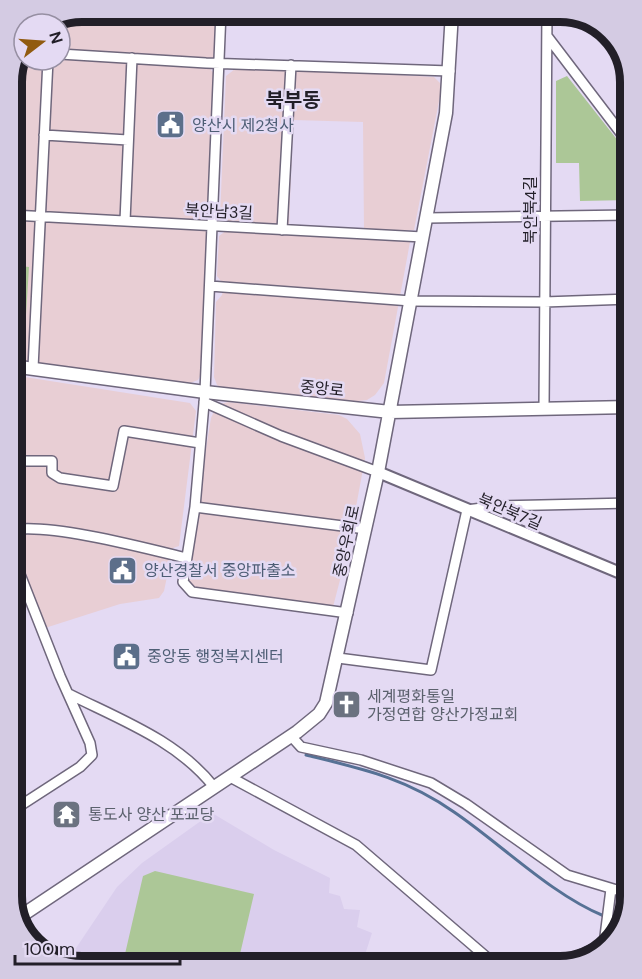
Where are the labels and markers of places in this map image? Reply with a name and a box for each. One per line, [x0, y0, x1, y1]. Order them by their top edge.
public building icon: 양산시 제2청사 [155, 109, 187, 141]
place label: 양산시 제2청사 [192, 115, 294, 136]
public building icon: 양산경찰서 중앙파출소 [107, 554, 139, 586]
place label: 양산경찰서 중앙파출소 [144, 560, 295, 581]
public building icon: 중앙동 행정복지센터 [110, 640, 142, 672]
place label: 중앙동 행정복지센터 [147, 646, 284, 667]
place label: 세계평화통일 가정연합 양산가정교회 [367, 686, 518, 725]
church icon: 세계평화통일 가정연합 양산가정교회 [330, 689, 362, 721]
temple icon: 통도사 양산 포교당 [51, 798, 83, 830]
place label: 통도사 양산 포교당 [88, 804, 215, 825]

